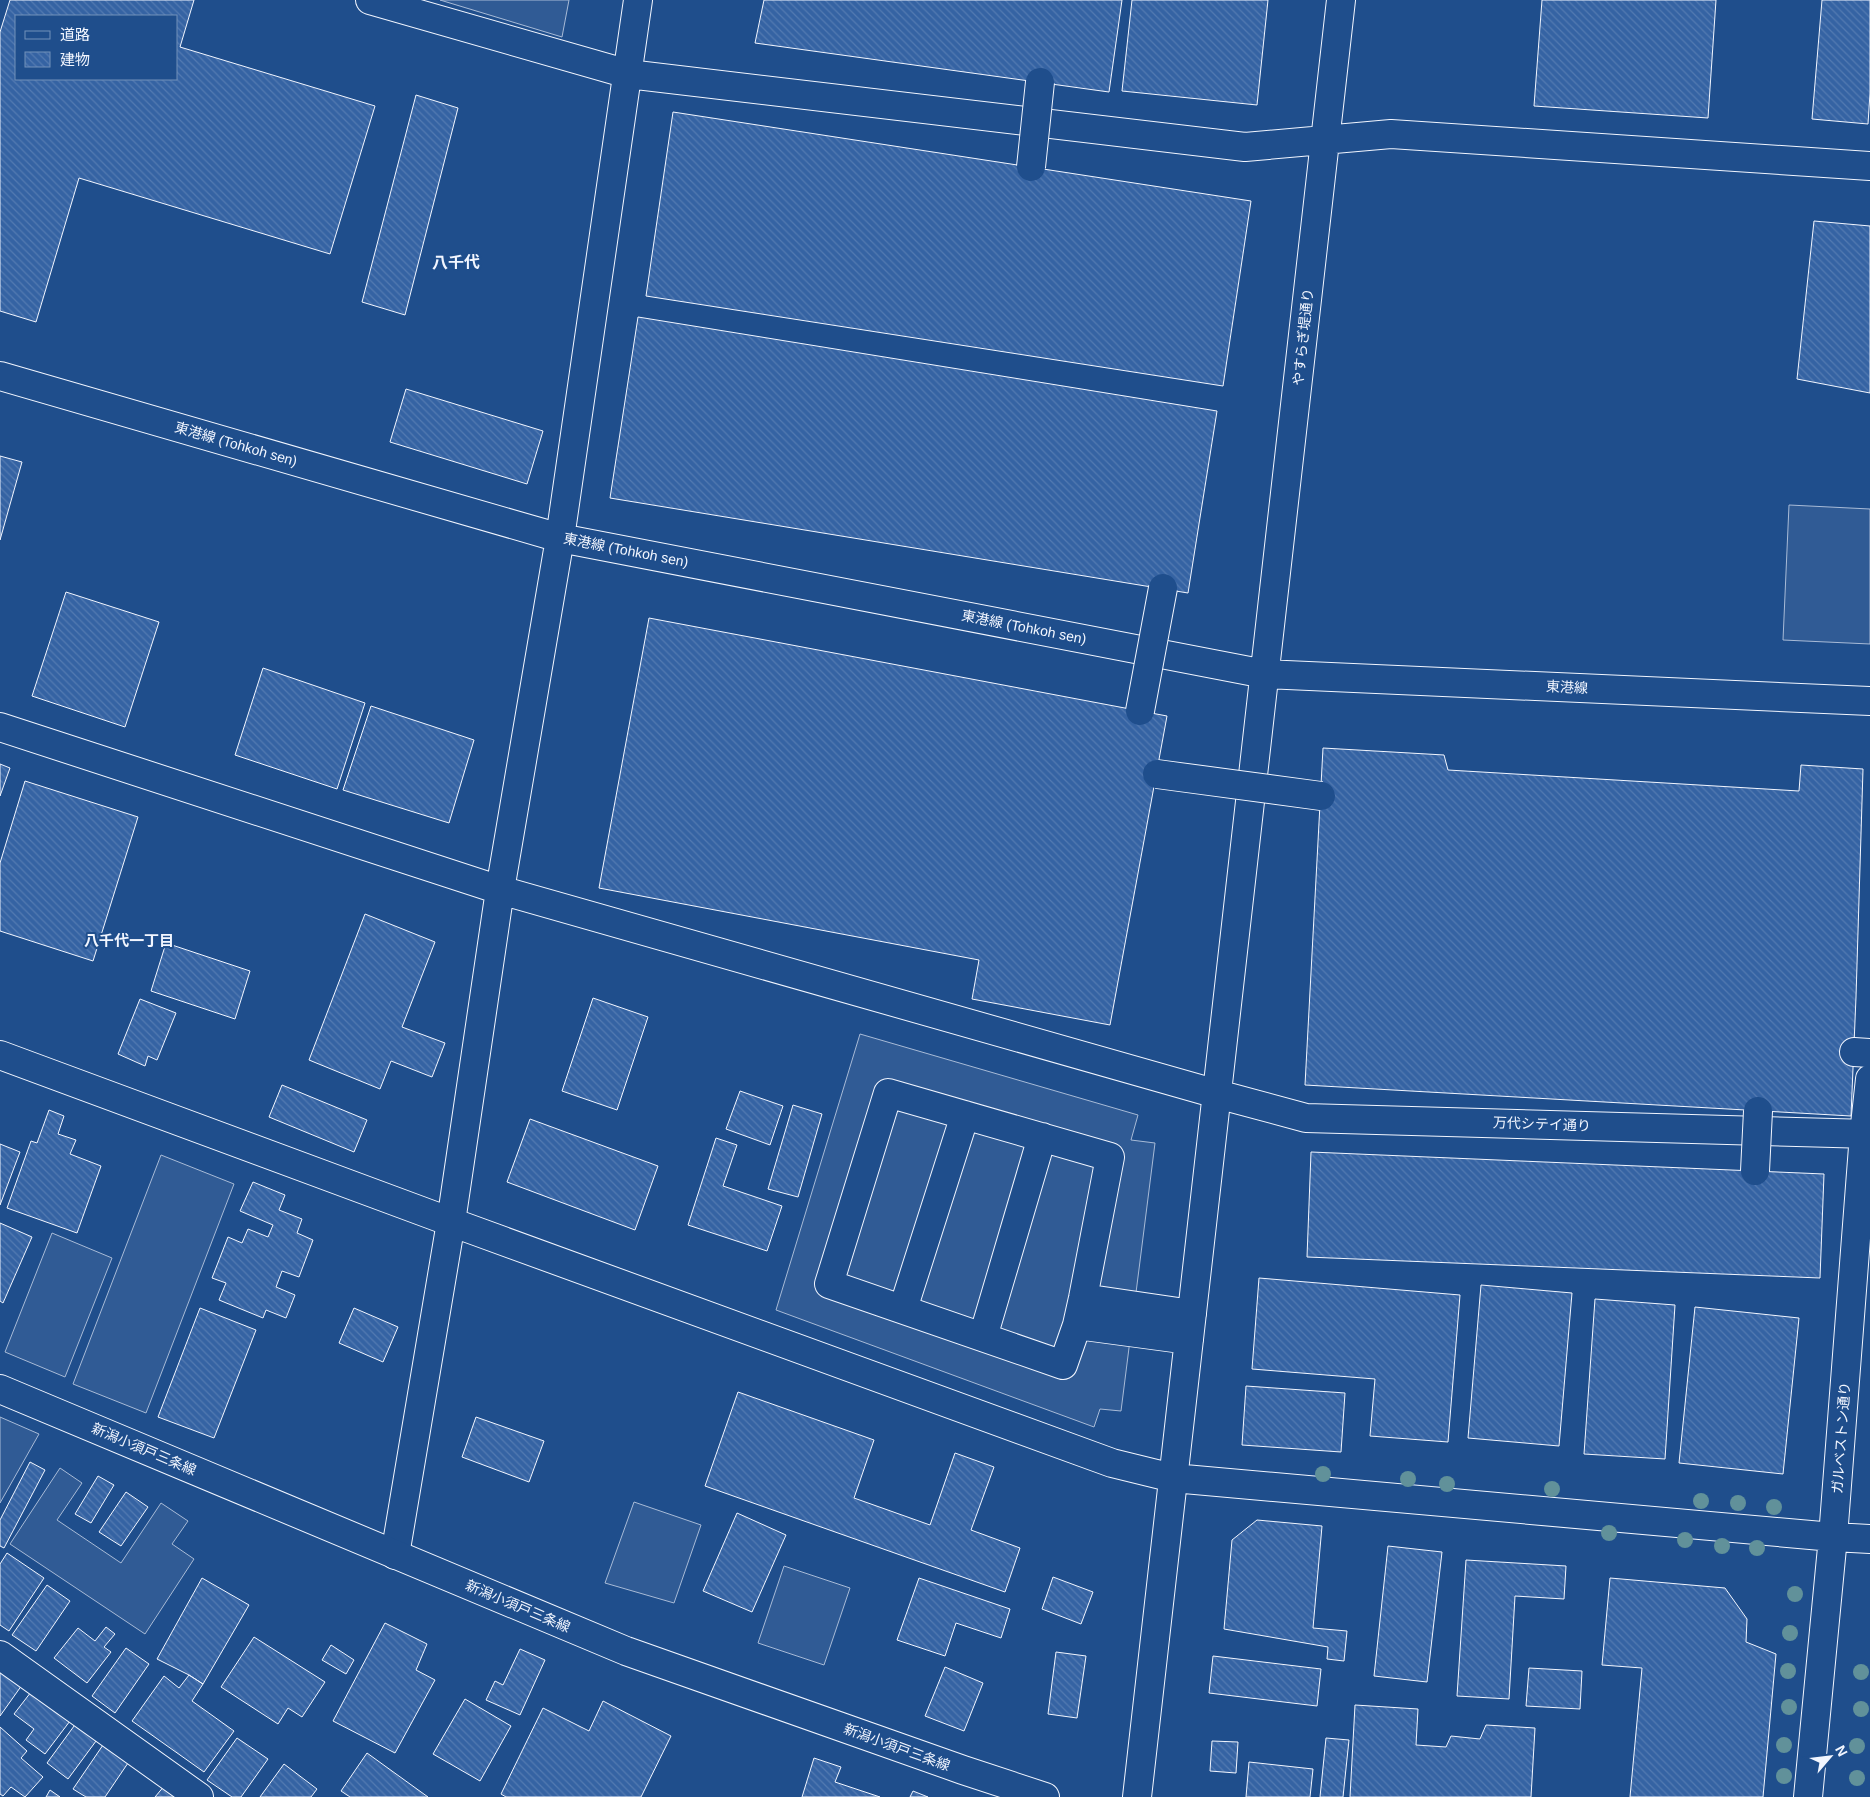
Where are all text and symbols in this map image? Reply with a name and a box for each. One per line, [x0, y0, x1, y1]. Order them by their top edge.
legend [15, 15, 178, 80]
text: 道路 [60, 26, 90, 43]
text: 建物 [60, 51, 90, 68]
district label: 八千代 [432, 253, 480, 271]
street label: やすらぎ堤通り [1290, 287, 1316, 387]
street label: 東港線 (Tohkoh sen) [173, 419, 299, 469]
street label: 東港線 (Tohkoh sen) [562, 530, 690, 570]
street label: 東港線 (Tohkoh sen) [960, 607, 1088, 647]
street label: 東港線 [1546, 678, 1588, 696]
district label: 八千代一丁目 [84, 932, 174, 949]
street label: 万代シテイ通り [1493, 1114, 1591, 1134]
street label: ガルベストン通り [1829, 1381, 1853, 1495]
street label: 新潟小須戸三条線 [89, 1420, 199, 1478]
street label: 新潟小須戸三条線 [463, 1577, 573, 1635]
street label: 新潟小須戸三条線 [842, 1720, 952, 1774]
north arrow [1805, 1732, 1855, 1782]
text: N [1832, 1743, 1851, 1759]

